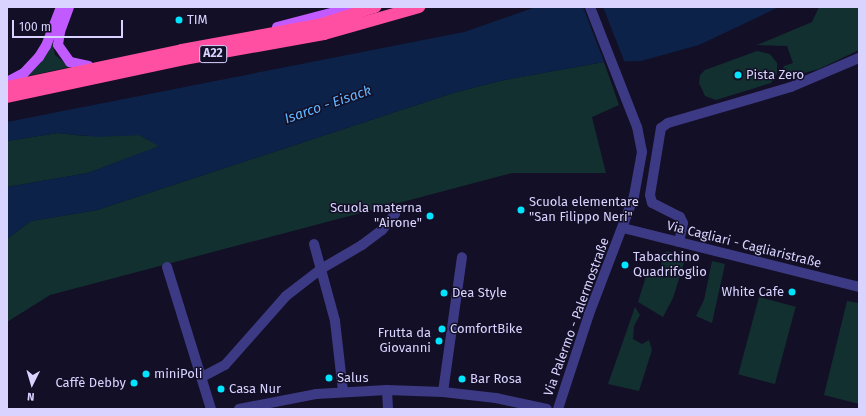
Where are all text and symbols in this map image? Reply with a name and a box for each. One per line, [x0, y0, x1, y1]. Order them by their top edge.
scale bar [14, 12, 125, 38]
place label: TIM [187, 12, 208, 28]
marker: TIM [174, 15, 184, 25]
text: 100 m [19, 20, 51, 34]
road number: A22 [199, 44, 227, 64]
place label: Pista Zero [746, 67, 804, 83]
marker: Pista Zero [733, 70, 743, 80]
water label: Isarco - Eisack [282, 82, 374, 128]
place label: Scuola elementare "San Filippo Neri" [529, 195, 639, 226]
place label: Scuola materna "Airone" [330, 201, 422, 232]
marker: Scuola elementare "San Filippo Neri" [516, 205, 526, 215]
marker: Scuola materna "Airone" [425, 211, 435, 221]
street label: Via Cagliari - Cagliaristraße [665, 218, 823, 272]
street label: Via Palermo - Palermostraße [541, 236, 613, 398]
place label: Tabacchino Quadrifoglio [633, 250, 707, 281]
marker: Tabacchino Quadrifoglio [620, 260, 630, 270]
place label: White Cafe [721, 284, 784, 300]
place label: Dea Style [452, 285, 507, 301]
marker: White Cafe [787, 287, 797, 297]
marker: Dea Style [439, 288, 449, 298]
place label: ComfortBike [450, 321, 522, 337]
marker: ComfortBike [437, 324, 447, 334]
place label: Frutta da Giovanni [378, 326, 431, 357]
marker: Frutta da Giovanni [434, 336, 444, 346]
north arrow [12, 364, 52, 404]
place label: miniPoli [154, 366, 202, 382]
marker: miniPoli [141, 369, 151, 379]
place label: Salus [337, 370, 368, 386]
place label: Bar Rosa [470, 371, 522, 387]
marker: Salus [324, 373, 334, 383]
marker: Bar Rosa [457, 374, 467, 384]
place label: Caffè Debby [55, 375, 126, 391]
marker: Caffè Debby [129, 378, 139, 388]
place label: Casa Nur [229, 381, 281, 397]
marker: Casa Nur [216, 384, 226, 394]
text: N [27, 390, 35, 403]

